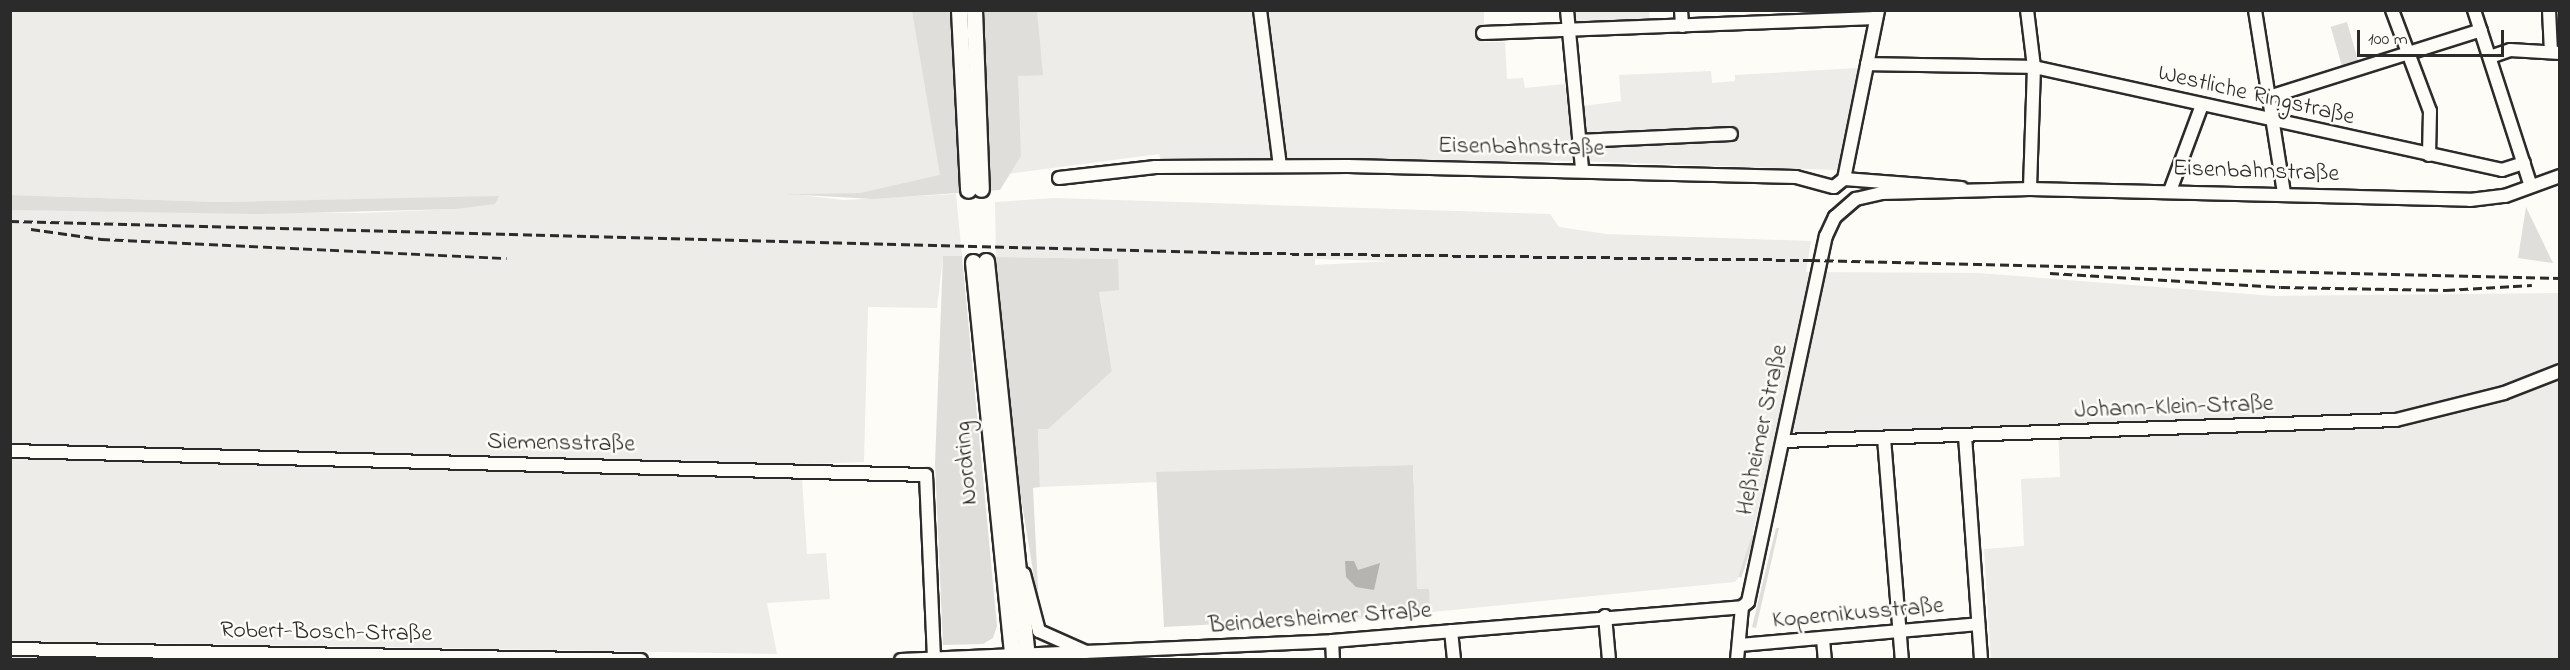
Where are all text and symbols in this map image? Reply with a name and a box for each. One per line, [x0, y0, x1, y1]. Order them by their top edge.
scale bar [2360, 18, 2507, 56]
text: 100 m [2368, 27, 2408, 53]
street label: Westliche Ringstraße [2155, 59, 2357, 133]
street label: Eisenbahnstraße [1438, 132, 1604, 164]
street label: Eisenbahnstraße [2172, 155, 2340, 189]
street label: Heßheimer Straße [1731, 342, 1795, 518]
street label: Johann-Klein-Straße [2074, 390, 2274, 426]
street label: Nordring [949, 420, 985, 506]
street label: Siemensstraße [487, 428, 635, 460]
street label: Kopernikusstraße [1771, 592, 1945, 636]
street label: Beindersheimer Straße [1208, 597, 1432, 641]
street label: Robert-Bosch-Straße [220, 617, 432, 649]

